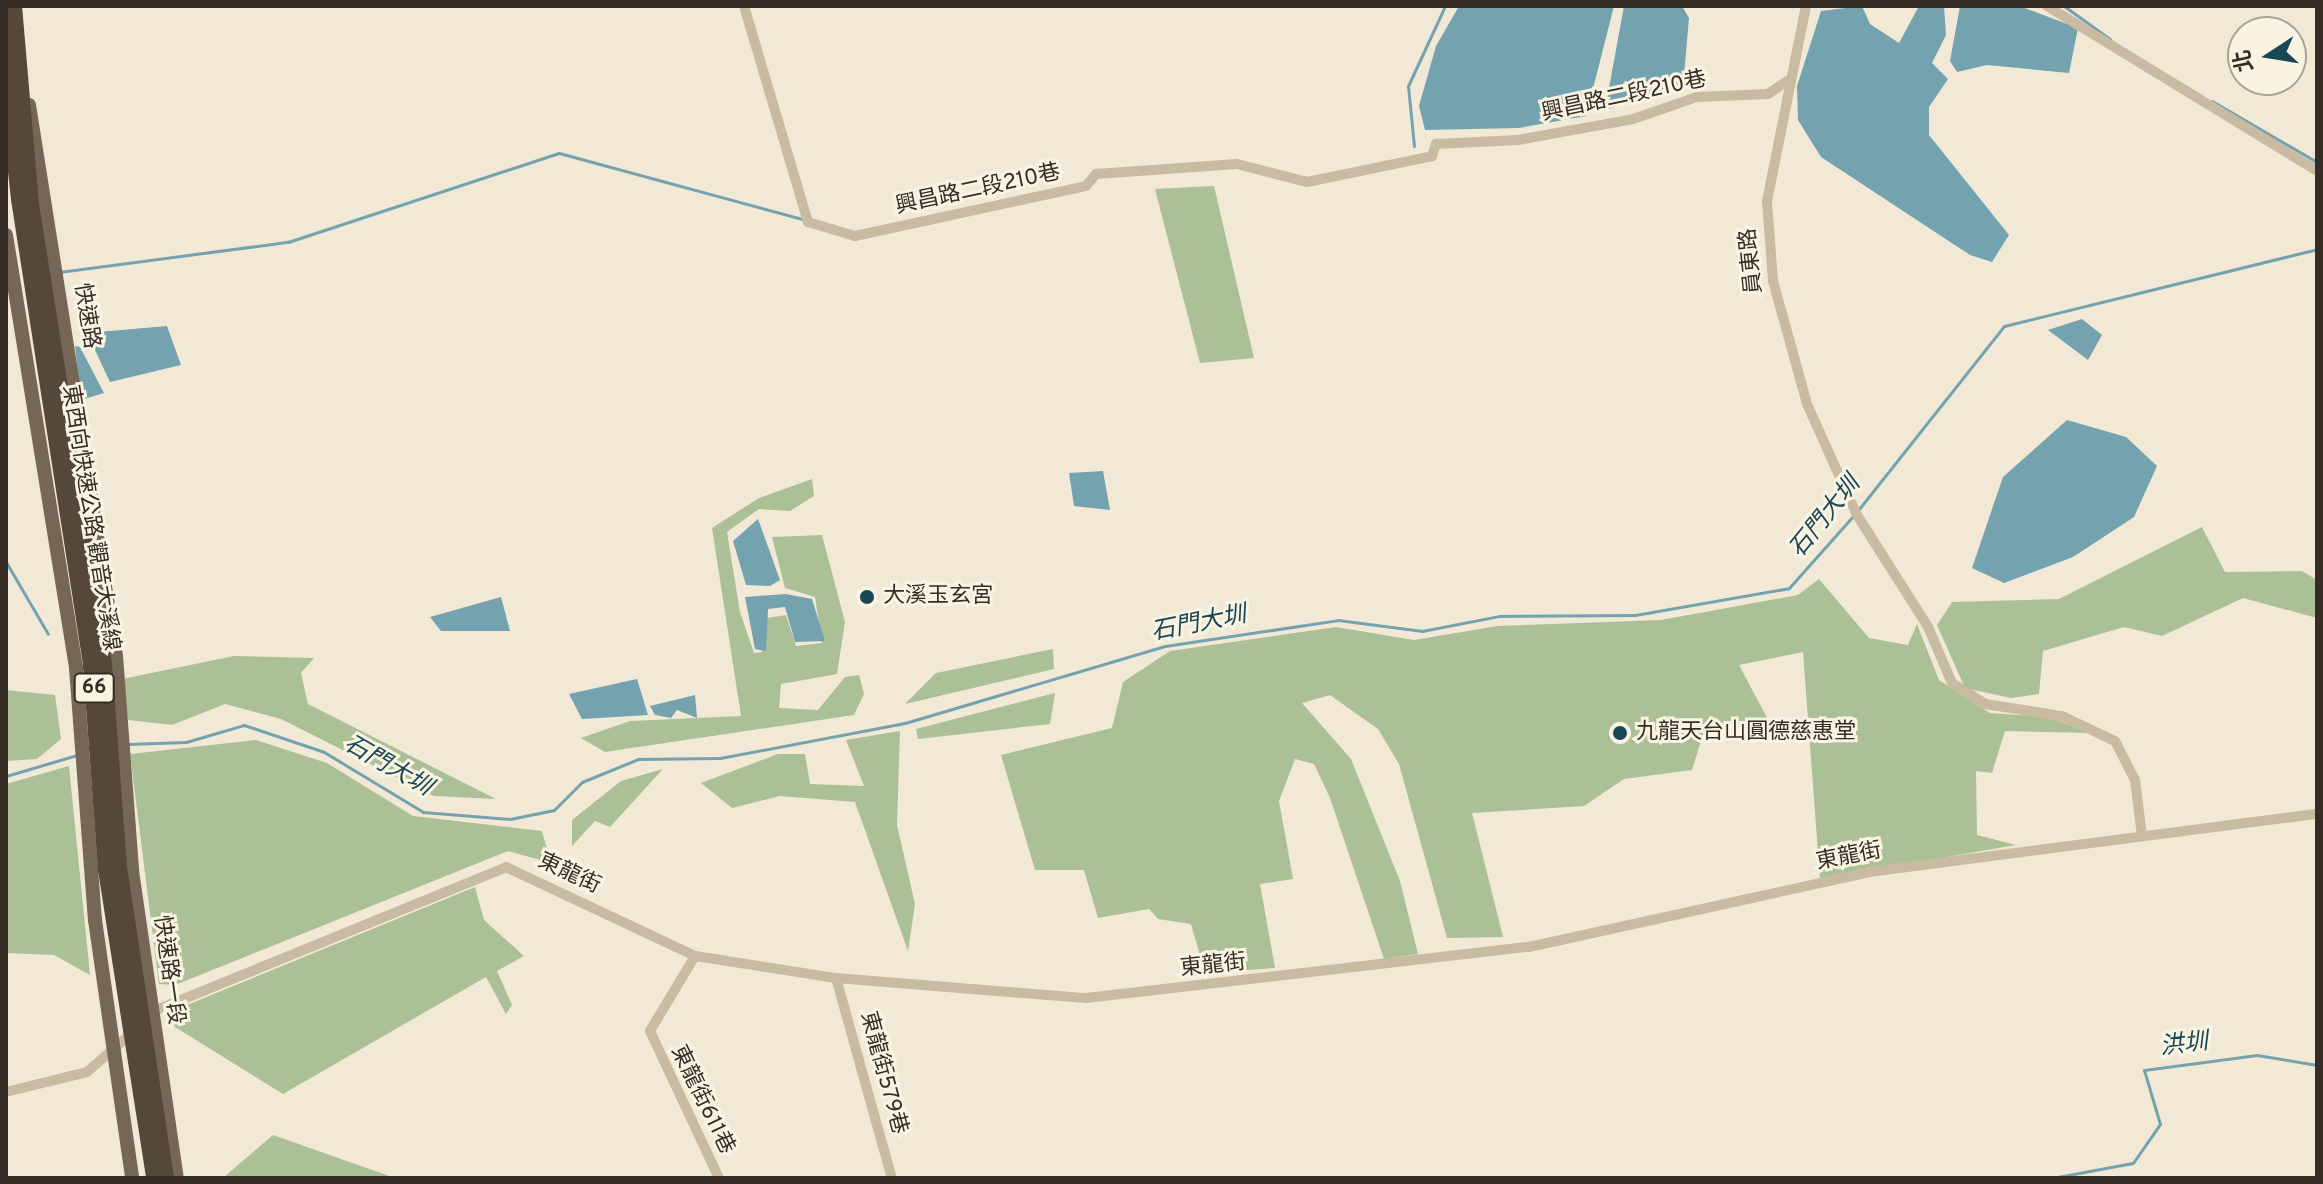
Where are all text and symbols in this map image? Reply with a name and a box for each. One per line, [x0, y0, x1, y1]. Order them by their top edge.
north arrow [2227, 16, 2307, 96]
text: 北 [2229, 47, 2260, 74]
street label: 興昌路二段210巷 [1539, 67, 1709, 127]
street label: 興昌路二段210巷 [893, 160, 1063, 220]
street label: 員東路 [1735, 227, 1769, 295]
street label: 快速路 [68, 281, 104, 351]
street label: 東西向快速公路 觀音大溪線 [56, 383, 124, 653]
water label: 石門大圳 [1785, 472, 1867, 564]
place label: 大溪玉玄宮 [883, 584, 993, 610]
marker: 大溪玉玄宮 [858, 588, 876, 606]
water label: 石門大圳 [1149, 602, 1249, 648]
road number: 66 [72, 672, 116, 704]
place label: 九龍天台山圓德慈惠堂 [1636, 720, 1856, 746]
marker: 九龍天台山圓德慈惠堂 [1611, 724, 1629, 742]
water label: 石門大圳 [338, 731, 436, 803]
street label: 東龍街 [1814, 838, 1884, 876]
street label: 東龍街 [534, 848, 604, 900]
street label: 快速路一段 [147, 914, 189, 1026]
street label: 東龍街 [1179, 949, 1247, 983]
street label: 東龍街579巷 [854, 1009, 912, 1137]
water label: 洪圳 [2158, 1029, 2210, 1063]
street label: 東龍街611巷 [664, 1041, 740, 1159]

